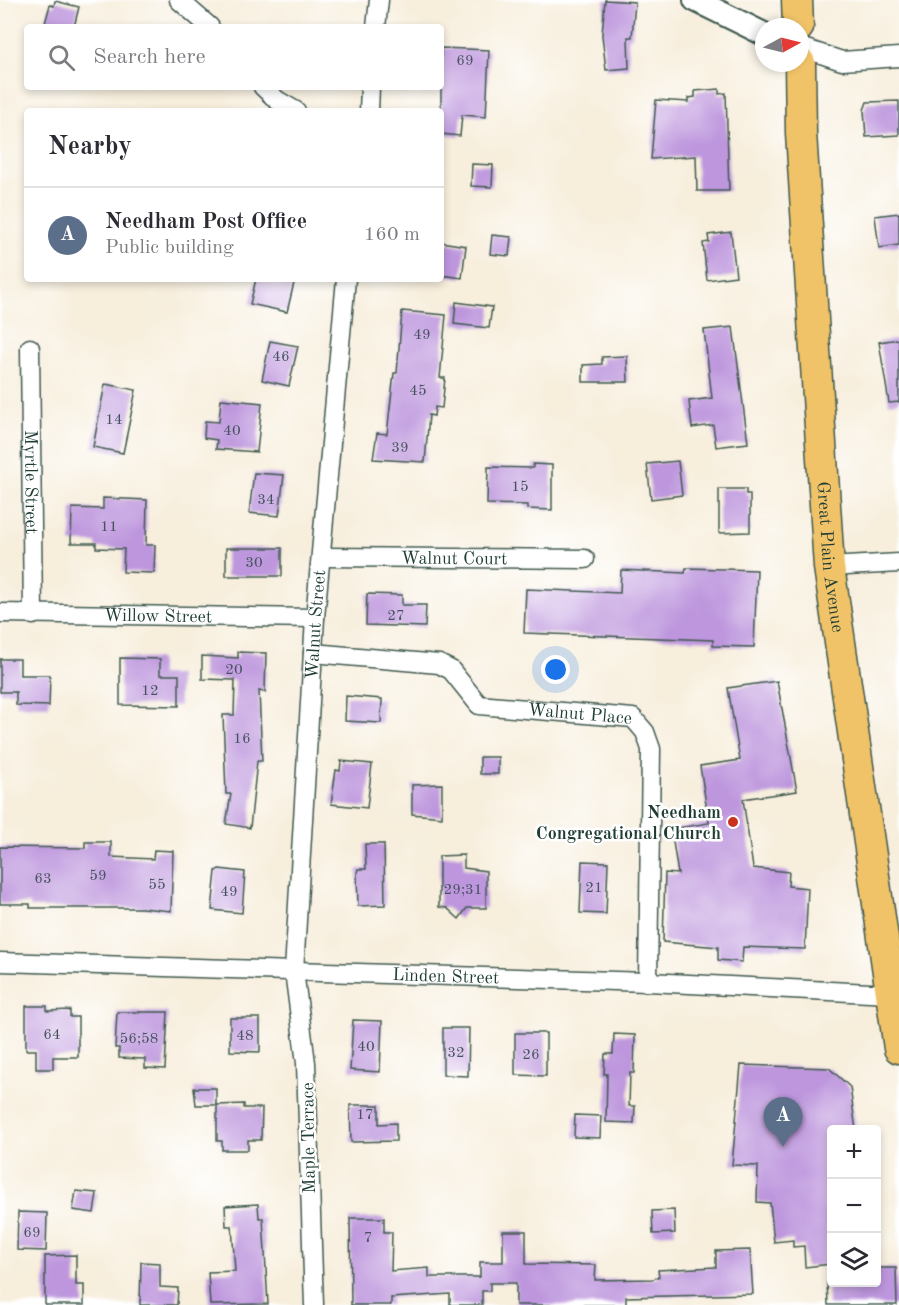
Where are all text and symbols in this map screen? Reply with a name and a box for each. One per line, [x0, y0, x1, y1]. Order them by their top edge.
north arrow [755, 18, 809, 72]
search box [24, 24, 444, 90]
icon: search [45, 41, 78, 74]
text: Search here [93, 46, 206, 68]
house number: 69 [456, 54, 474, 69]
text: Nearby [48, 134, 132, 160]
text: Needham Post Office [105, 211, 307, 233]
text: A [60, 225, 75, 245]
text: 160 m [364, 225, 420, 245]
text: Public building [105, 238, 234, 258]
house number: 49 [413, 328, 431, 343]
house number: 46 [272, 350, 290, 365]
house number: 45 [409, 384, 427, 399]
house number: 14 [105, 413, 123, 428]
house number: 40 [223, 424, 241, 439]
street label: Myrtle Street [21, 430, 40, 534]
house number: 39 [391, 441, 409, 456]
house number: 15 [511, 480, 529, 495]
street label: Great Plain Avenue [813, 481, 846, 634]
house number: 34 [257, 493, 275, 508]
house number: 11 [100, 520, 118, 535]
street label: Walnut Court [401, 550, 507, 568]
house number: 30 [245, 556, 263, 571]
street label: Walnut Street [303, 569, 329, 680]
street label: Willow Street [104, 607, 212, 626]
house number: 27 [387, 609, 405, 624]
your location [541, 655, 570, 684]
house number: 20 [225, 663, 243, 678]
house number: 12 [141, 684, 159, 699]
street label: Walnut Place [527, 701, 633, 728]
house number: 16 [233, 732, 251, 747]
place label: Needham Congregational Church [536, 804, 721, 843]
marker: Needham Congregational Church [726, 815, 740, 829]
house number: 59 [89, 869, 107, 884]
house number: 63 [34, 872, 52, 887]
house number: 55 [148, 878, 166, 893]
house number: 21 [585, 881, 603, 896]
house number: 29;31 [443, 883, 483, 898]
house number: 49 [220, 885, 238, 900]
street label: Linden Street [392, 966, 499, 987]
house number: 64 [43, 1028, 61, 1043]
house number: 48 [236, 1029, 254, 1044]
house number: 56;58 [119, 1032, 159, 1047]
house number: 40 [357, 1040, 375, 1055]
house number: 32 [447, 1046, 465, 1061]
house number: 26 [522, 1048, 540, 1063]
street label: Maple Terrace [299, 1082, 319, 1194]
pin: A [764, 1098, 802, 1147]
house number: 17 [356, 1108, 374, 1123]
map controls [827, 1125, 881, 1287]
button: + [827, 1125, 881, 1179]
button: − [827, 1179, 881, 1233]
house number: 69 [23, 1226, 41, 1241]
house number: 7 [364, 1231, 372, 1246]
button: layers [827, 1233, 881, 1287]

